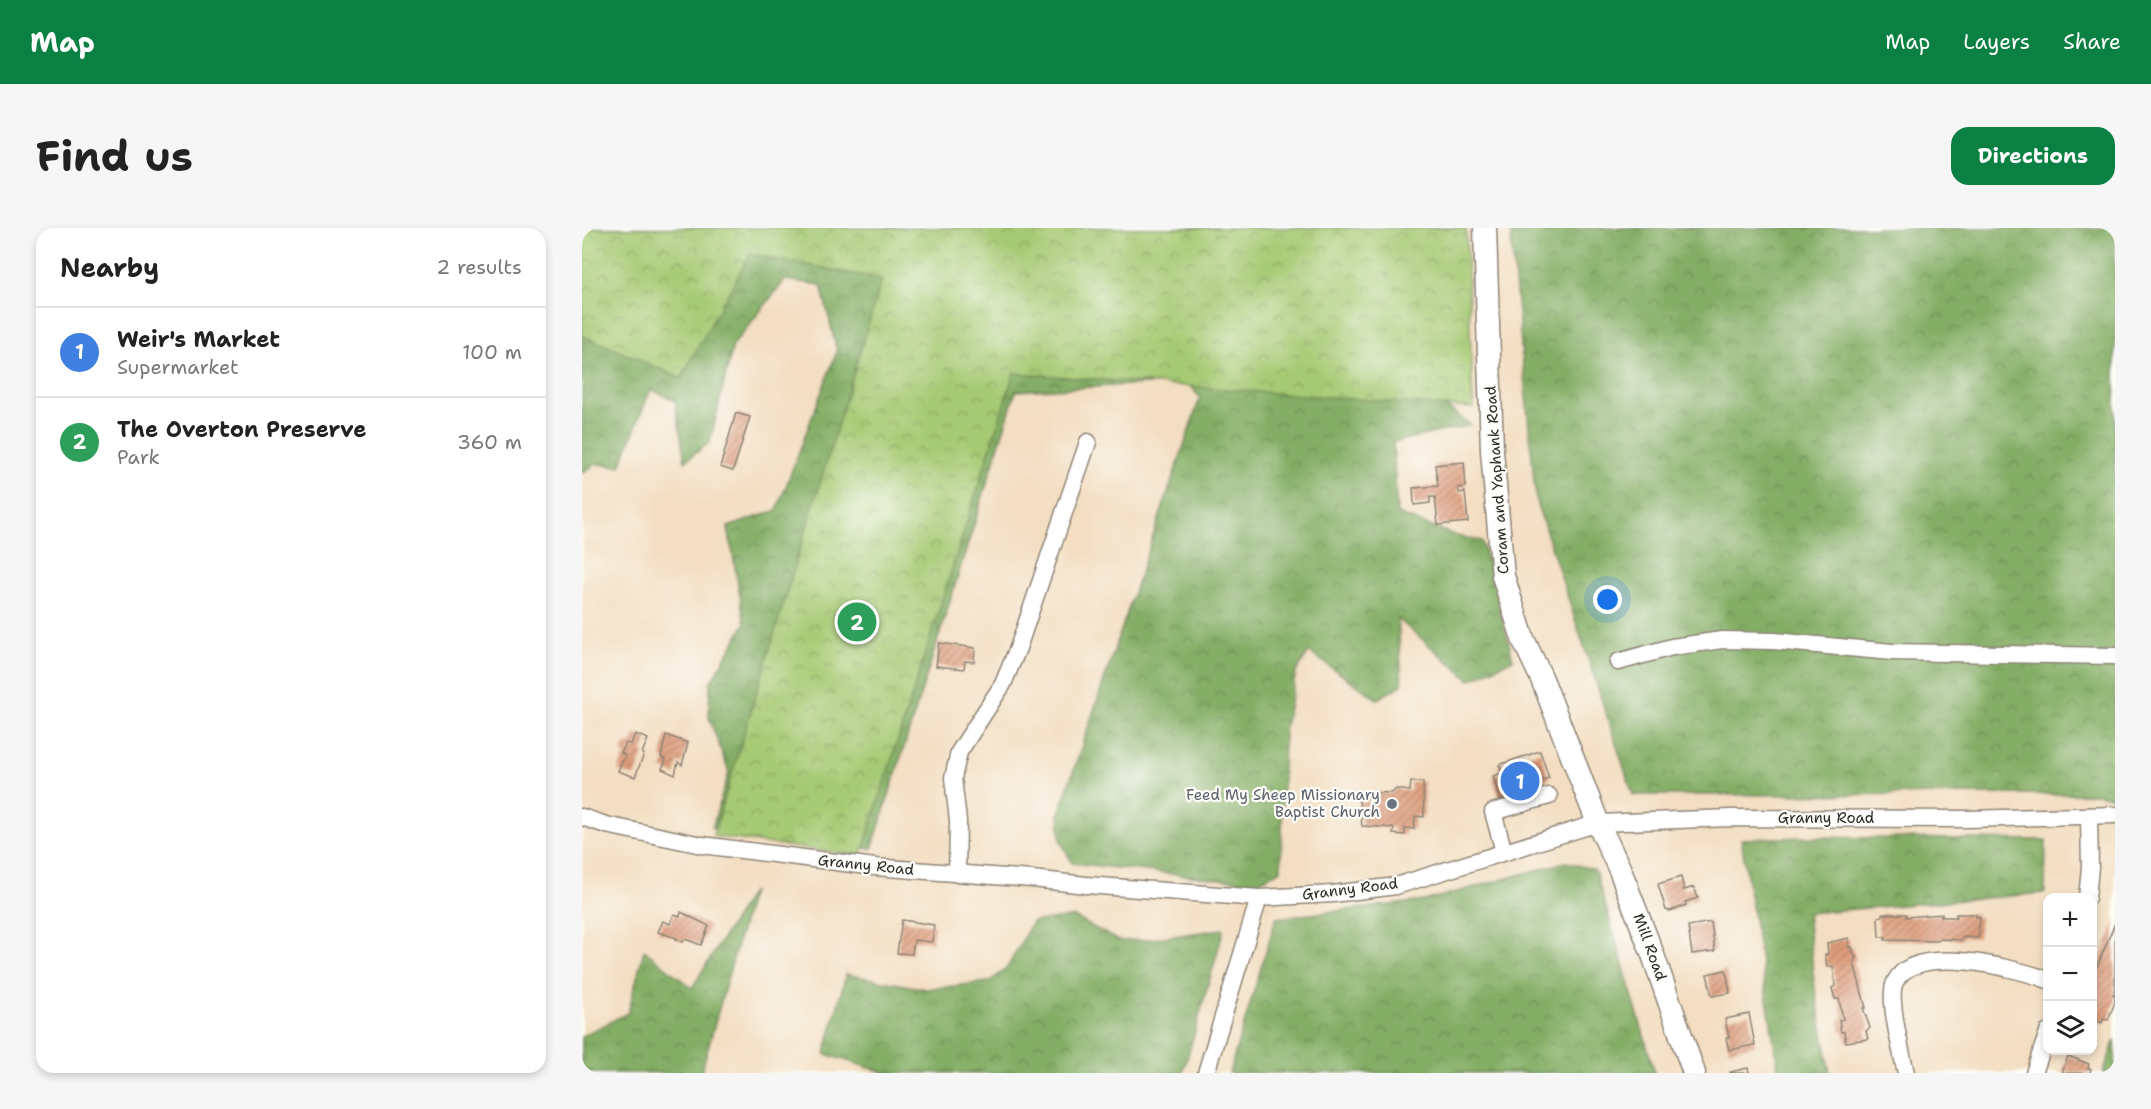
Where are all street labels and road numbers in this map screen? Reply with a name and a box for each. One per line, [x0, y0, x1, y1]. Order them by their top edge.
street label: Coram and Yaphank Road [1480, 385, 1514, 575]
street label: Granny Road [1778, 808, 1875, 828]
street label: Granny Road [817, 850, 915, 880]
street label: Granny Road [1301, 873, 1400, 905]
street label: Mill Road [1629, 911, 1672, 984]

